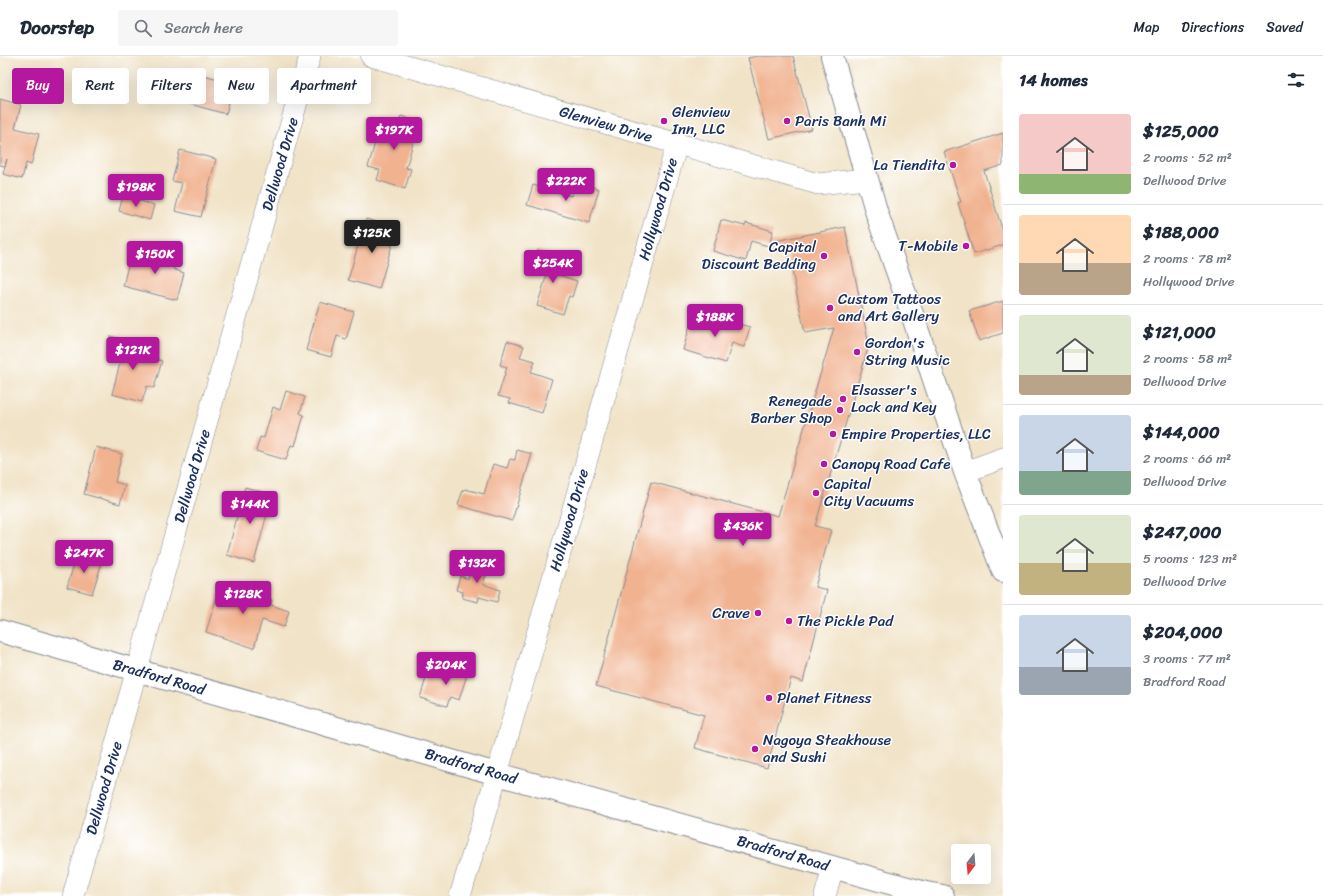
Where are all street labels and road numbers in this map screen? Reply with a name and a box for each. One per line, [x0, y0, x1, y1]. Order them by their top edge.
street label: Glenview Drive [556, 98, 656, 150]
street label: Dellwood Drive [254, 114, 306, 214]
street label: Hollywood Drive [631, 154, 685, 263]
street label: Dellwood Drive [166, 426, 218, 526]
street label: Hollywood Drive [542, 465, 596, 574]
street label: Bradford Road [110, 651, 209, 703]
street label: Dellwood Drive [78, 738, 130, 838]
street label: Bradford Road [422, 740, 521, 792]
street label: Bradford Road [734, 827, 833, 879]

